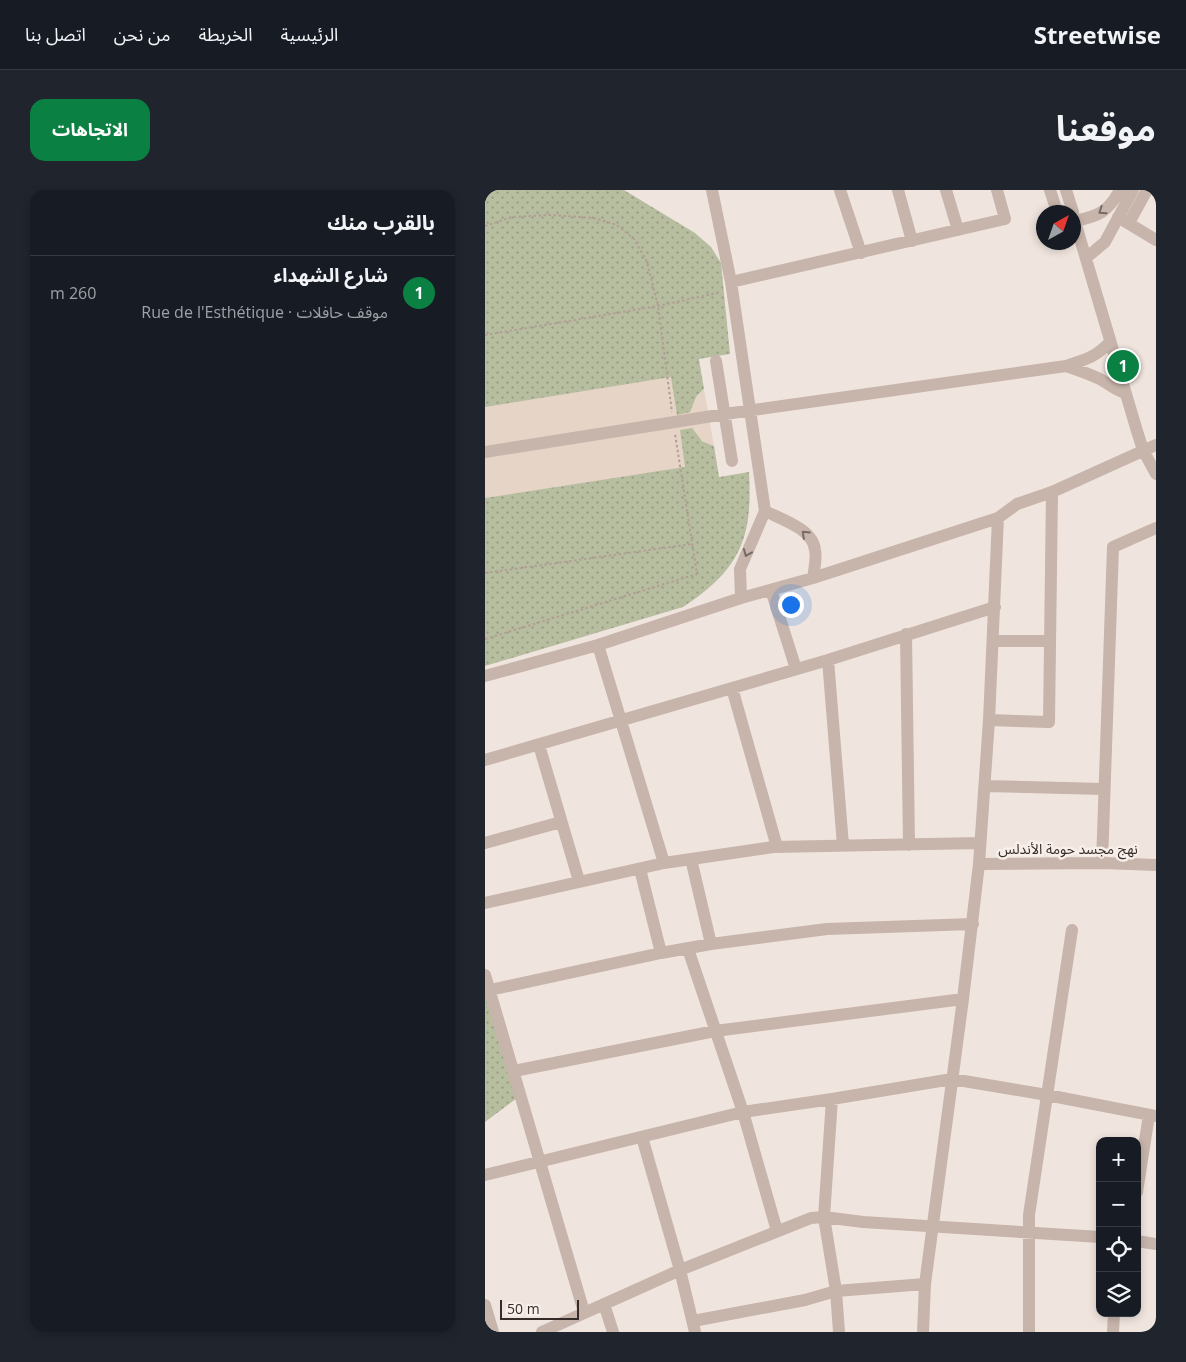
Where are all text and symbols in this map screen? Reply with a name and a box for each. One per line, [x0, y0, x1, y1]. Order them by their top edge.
text: Streetwise [1034, 18, 1161, 51]
text: اتصل بنا [25, 22, 86, 46]
text: من نحن [114, 22, 171, 46]
text: الخريطة [199, 22, 252, 46]
text: الرئيسية [280, 22, 338, 46]
button: الاتجاهات [30, 99, 150, 161]
text: موقعنا [1056, 104, 1156, 151]
north arrow [1036, 205, 1081, 250]
one-way arrow [1098, 205, 1107, 215]
text: بالقرب منك [327, 208, 435, 236]
text: شارع الشهداء [273, 262, 388, 288]
text: 260 m [50, 282, 96, 304]
text: 1 [414, 282, 424, 304]
text: موقف حافلات · Rue de l'Esthétique [141, 301, 388, 323]
pin: 1 [1107, 347, 1139, 385]
one-way arrow [802, 531, 811, 540]
one-way arrow [743, 548, 753, 557]
your location [778, 592, 804, 618]
street label: نهج مجسد حومة الأندلس [998, 839, 1138, 860]
map controls [1096, 1137, 1141, 1317]
button: + [1096, 1137, 1141, 1182]
button: − [1096, 1182, 1141, 1227]
button: locate [1096, 1227, 1141, 1272]
button: layers [1096, 1272, 1141, 1317]
scale bar [500, 1297, 579, 1320]
text: 50 m [507, 1299, 540, 1318]

